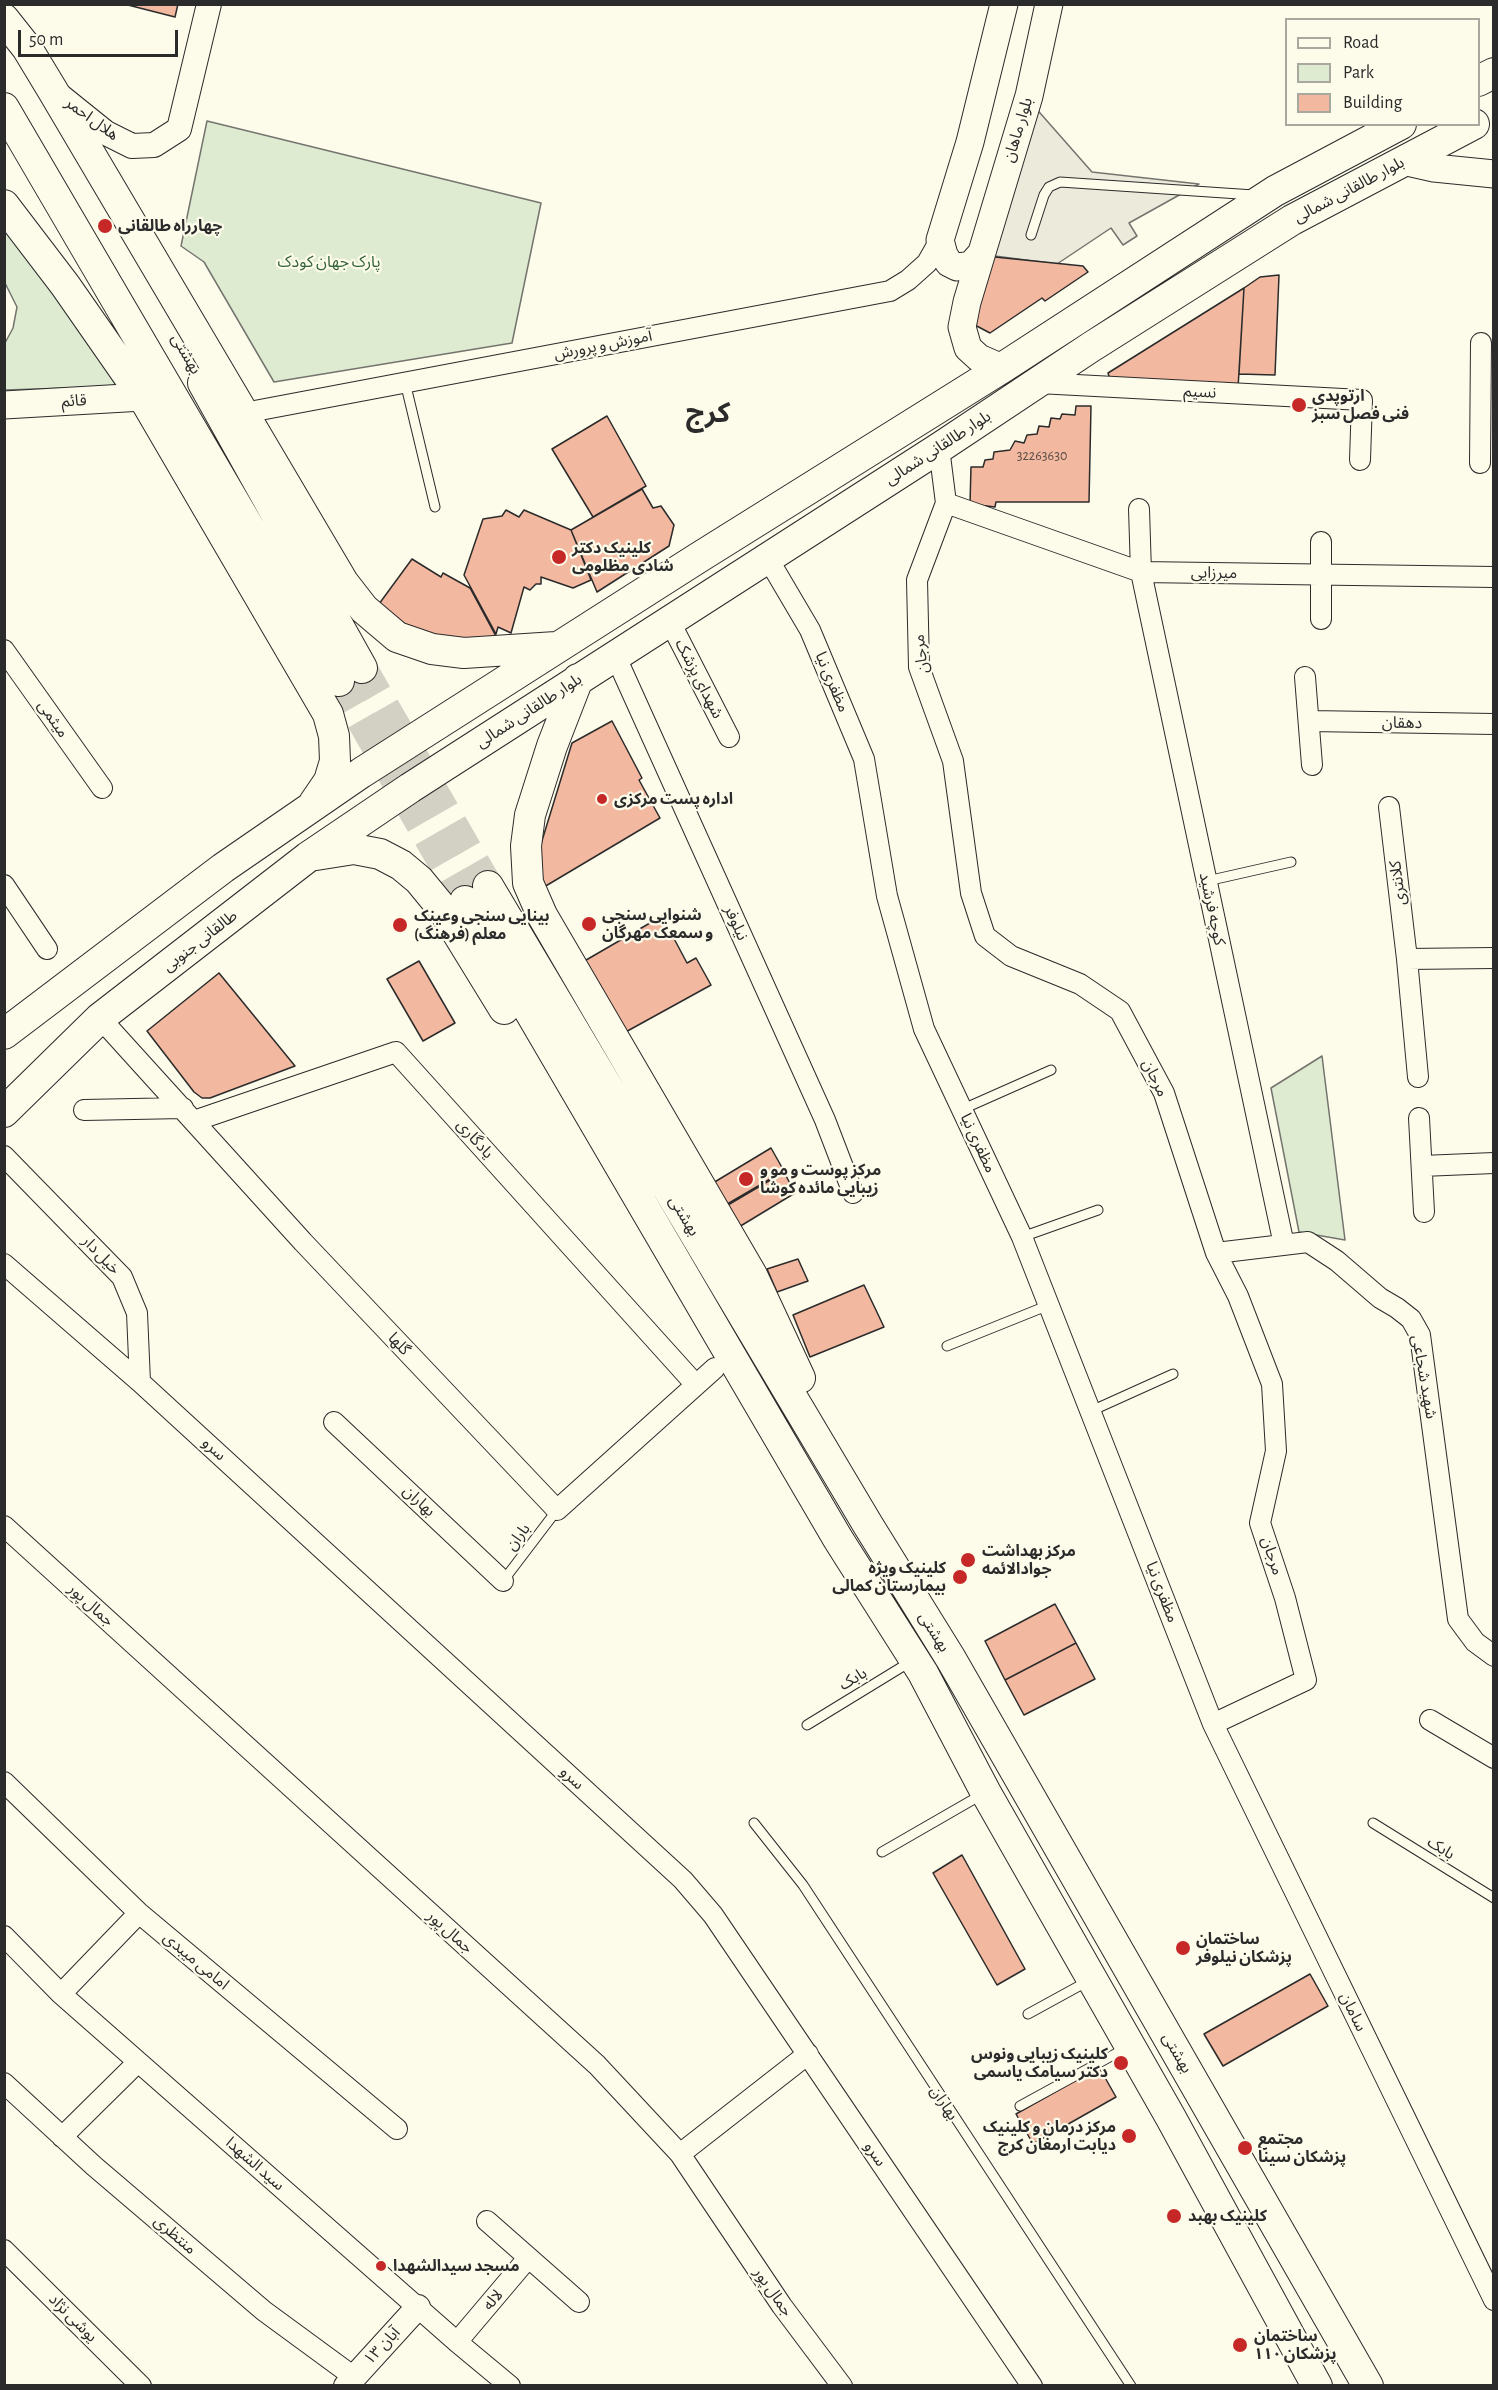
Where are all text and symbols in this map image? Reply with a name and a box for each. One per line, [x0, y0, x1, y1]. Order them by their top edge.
scale bar [21, 18, 182, 56]
legend [1285, 18, 1480, 126]
text: 50 m [29, 31, 63, 49]
text: Road [1343, 34, 1379, 52]
text: Park [1343, 64, 1374, 82]
street label: هلال احمر [62, 93, 122, 145]
text: Building [1343, 94, 1402, 112]
street label: بلوار ماهان [999, 95, 1037, 165]
street label: بلوار طالقانی شمالی [1290, 153, 1408, 227]
place label: چهارراه طالقانی [118, 216, 222, 236]
marker: چهارراه طالقانی [96, 217, 114, 235]
park label: پارک جهان کودک [278, 252, 380, 272]
street label: آموزش و پرورش [552, 326, 654, 364]
street label: بهشتى [167, 330, 205, 378]
street label: نسیم [1183, 382, 1217, 402]
place label: ارتوپدی فنی فصل سبز [1312, 386, 1409, 424]
street label: قائم [61, 391, 87, 411]
marker: ارتوپدی فنی فصل سبز [1290, 396, 1308, 414]
district label: کرج [686, 397, 730, 431]
street label: بلوار طالقانی شمالی [881, 407, 995, 489]
house number: 32263630 [1017, 448, 1067, 464]
place label: کلینیک دکتر شادی مظلومی [572, 538, 674, 576]
marker: کلینیک دکتر شادی مظلومی [550, 548, 568, 566]
street label: میرزایی [1191, 563, 1237, 583]
street label: مرجان [909, 633, 933, 675]
street label: شهدای پزشک [671, 636, 727, 722]
street label: مظفری نیا [811, 649, 853, 715]
street label: بلوار طالقانی شمالی [472, 670, 586, 752]
street label: میثمی [33, 697, 73, 741]
street label: دهقان [1382, 713, 1422, 733]
place label: اداره پست مرکزی [614, 789, 733, 809]
marker: اداره پست مرکزی [595, 792, 609, 806]
street label: کلانتری [1386, 860, 1410, 906]
street label: كوچه فرشيد [1195, 871, 1229, 947]
street label: نیلوفر [720, 903, 752, 943]
place label: شنوایی سنجی و سمعک مهرگان [602, 905, 713, 943]
street label: طالقانی جنوبی [159, 906, 241, 976]
place label: بینایی سنجی وعینک معلم (فرهنگ) [414, 906, 550, 944]
marker: شنوایی سنجی و سمعک مهرگان [580, 915, 598, 933]
marker: بینایی سنجی وعینک معلم (فرهنگ) [391, 916, 409, 934]
street label: مرجان [1138, 1056, 1172, 1100]
street label: مظفری نیا [956, 1110, 1000, 1176]
street label: یادگاری [452, 1115, 498, 1163]
place label: مرکز پوست و مو و زیبایی مائده کوشا [760, 1160, 881, 1198]
marker: مرکز پوست و مو و زیبایی مائده کوشا [737, 1170, 755, 1188]
street label: بهشتى [665, 1192, 703, 1240]
street label: خیل دار [78, 1231, 124, 1279]
street label: گلها [384, 1329, 414, 1359]
street label: شهید شجاعی [1407, 1333, 1441, 1421]
street label: سرو [198, 1433, 230, 1465]
street label: بهاران [399, 1481, 439, 1521]
street label: باران [502, 1520, 534, 1554]
street label: مرجان [1257, 1534, 1287, 1578]
place label: مرکز بهداشت جوادالائمه [982, 1541, 1076, 1579]
marker: مرکز بهداشت جوادالائمه [959, 1551, 977, 1569]
place label: کلینیک ویژه بیمارستان کمالی [832, 1558, 946, 1596]
street label: مظفری نیا [1142, 1559, 1182, 1625]
marker: کلینیک ویژه بیمارستان کمالی [951, 1568, 969, 1586]
street label: جمال پور [64, 1579, 118, 1631]
street label: بهشتى [914, 1608, 954, 1656]
street label: بابک [836, 1663, 870, 1695]
street label: سرو [556, 1762, 588, 1794]
street label: بابک [1424, 1832, 1458, 1864]
street label: جمال پور [423, 1906, 477, 1958]
street label: امامی میبدی [159, 1928, 233, 1994]
place label: ساختمان پزشکان نیلوفر [1196, 1929, 1292, 1967]
marker: ساختمان پزشکان نیلوفر [1174, 1939, 1192, 1957]
street label: سامان [1335, 1989, 1371, 2035]
street label: بهشتى [1158, 2029, 1196, 2077]
place label: کلینیک زیبایی ونوس دکتر سیامک یاسمی [971, 2044, 1108, 2082]
marker: کلینیک زیبایی ونوس دکتر سیامک یاسمی [1112, 2054, 1130, 2072]
street label: بهاران [926, 2082, 962, 2124]
place label: مرکز درمان و کلینیک دیابت ارمغان کرج [983, 2117, 1116, 2155]
marker: مرکز درمان و کلینیک دیابت ارمغان کرج [1120, 2127, 1138, 2145]
place label: مجتمع پزشکان سینا [1258, 2129, 1346, 2167]
street label: سید الشهدا [222, 2133, 288, 2195]
street label: سرو [860, 2138, 890, 2170]
marker: مجتمع پزشکان سینا [1236, 2139, 1254, 2157]
place label: کلینیک بهبد [1188, 2206, 1267, 2226]
marker: کلینیک بهبد [1165, 2207, 1183, 2225]
street label: منتظری [150, 2211, 200, 2259]
place label: مسجد سیدالشهدا [393, 2256, 520, 2276]
marker: مسجد سیدالشهدا [374, 2259, 388, 2273]
street label: جمال پور [749, 2264, 797, 2320]
street label: لاله [479, 2286, 507, 2314]
street label: یوشی نژاد [45, 2290, 101, 2346]
street label: ۱۳ آبان [360, 2323, 404, 2369]
place label: ساختمان پزشکان ۱۱۰ [1254, 2326, 1337, 2364]
marker: ساختمان پزشکان ۱۱۰ [1231, 2336, 1249, 2354]

